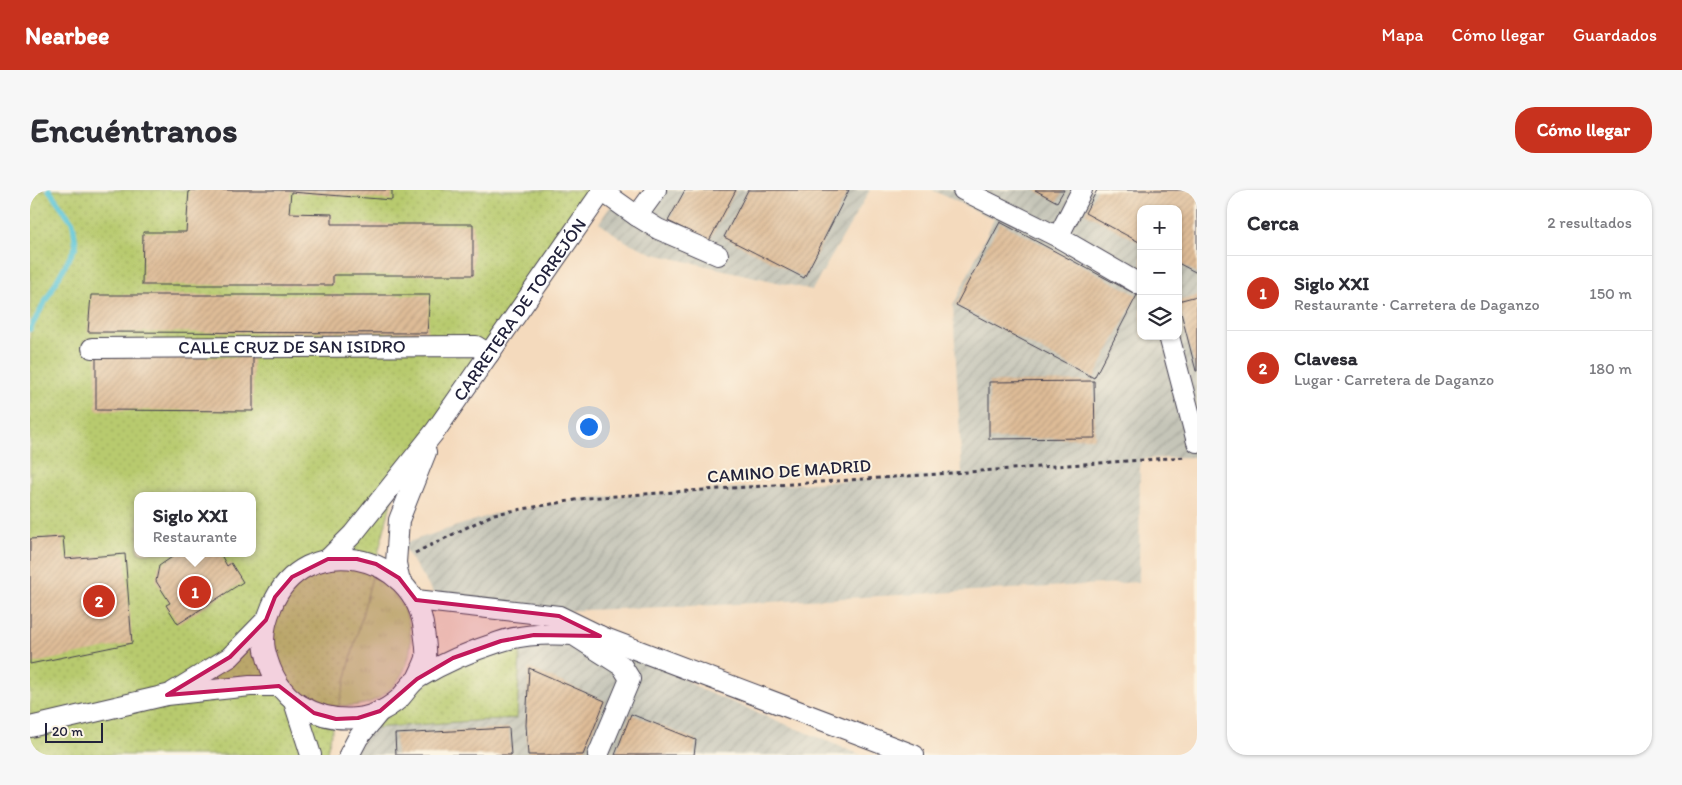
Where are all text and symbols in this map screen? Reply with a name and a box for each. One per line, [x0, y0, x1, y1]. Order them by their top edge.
text: Nearbee [25, 21, 109, 50]
text: Mapa [1382, 24, 1423, 46]
text: Cómo llegar [1451, 24, 1545, 46]
text: Guardados [1573, 24, 1657, 46]
button: Cómo llegar [1515, 107, 1652, 153]
text: Encuéntranos [30, 109, 238, 151]
map controls [1137, 205, 1182, 340]
button: + [1137, 205, 1182, 250]
text: Cerca [1247, 210, 1299, 235]
text: 2 resultados [1547, 213, 1632, 232]
street label: CARRETERA DE TORREJÓN [449, 214, 591, 405]
button: − [1137, 250, 1182, 295]
text: Siglo XXI [1294, 272, 1369, 295]
text: 1 [1259, 284, 1267, 303]
text: 150 m [1589, 284, 1632, 303]
button: layers [1137, 295, 1182, 340]
text: Restaurante · Carretera de Daganzo [1294, 295, 1540, 314]
street label: CALLE CRUZ DE SAN ISIDRO [178, 335, 406, 359]
text: Clavesa [1294, 347, 1358, 370]
text: 2 [1259, 359, 1267, 378]
text: 180 m [1589, 359, 1632, 378]
text: Lugar · Carretera de Daganzo [1294, 370, 1494, 389]
your location [576, 414, 602, 440]
street label: CAMINO DE MADRID [706, 454, 872, 488]
popup [134, 492, 256, 557]
text: Siglo XXI [153, 504, 228, 527]
text: Restaurante [153, 527, 237, 546]
pin: 1 [179, 573, 211, 611]
pin: 2 [83, 582, 115, 620]
scale bar [45, 720, 102, 743]
text: 20 m [52, 723, 83, 740]

